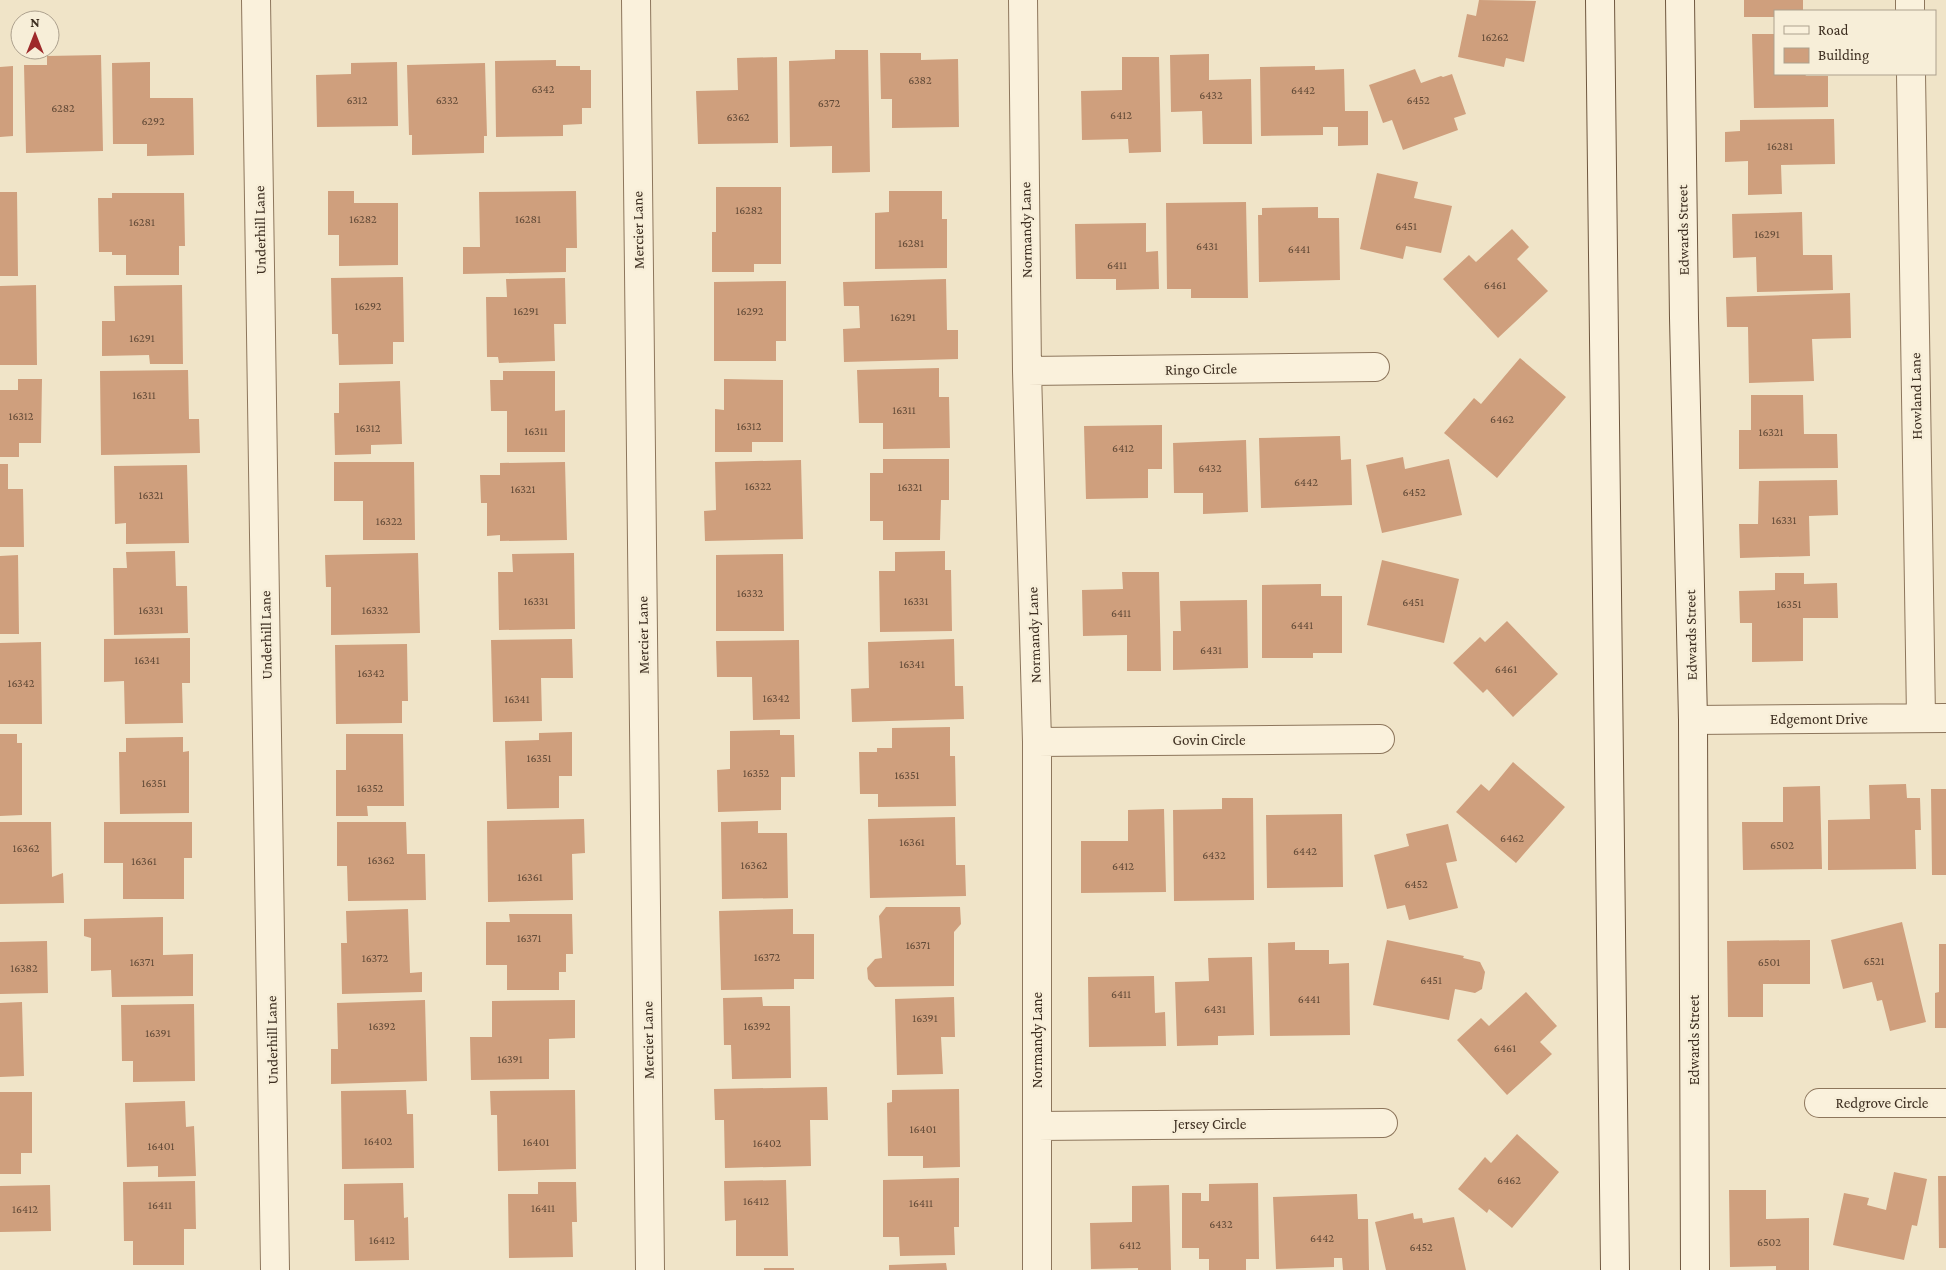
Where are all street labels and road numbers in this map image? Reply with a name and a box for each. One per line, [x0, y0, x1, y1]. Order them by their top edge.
street label: Normandy Lane [1017, 181, 1036, 278]
street label: Edwards Street [1674, 184, 1692, 275]
street label: Underhill Lane [251, 185, 269, 275]
street label: Mercier Lane [629, 190, 647, 269]
street label: Howland Lane [1907, 352, 1925, 440]
street label: Ringo Circle [1165, 360, 1238, 379]
street label: Normandy Lane [1024, 586, 1045, 683]
street label: Edwards Street [1682, 589, 1700, 680]
street label: Underhill Lane [257, 590, 275, 680]
street label: Mercier Lane [634, 595, 652, 674]
street label: Edgemont Drive [1770, 711, 1868, 728]
street label: Govin Circle [1172, 732, 1246, 748]
street label: Normandy Lane [1029, 991, 1046, 1088]
street label: Edwards Street [1686, 994, 1702, 1085]
street label: Underhill Lane [263, 995, 281, 1085]
street label: Mercier Lane [639, 1000, 657, 1079]
street label: Redgrove Circle [1836, 1095, 1929, 1112]
street label: Jersey Circle [1172, 1116, 1247, 1133]

